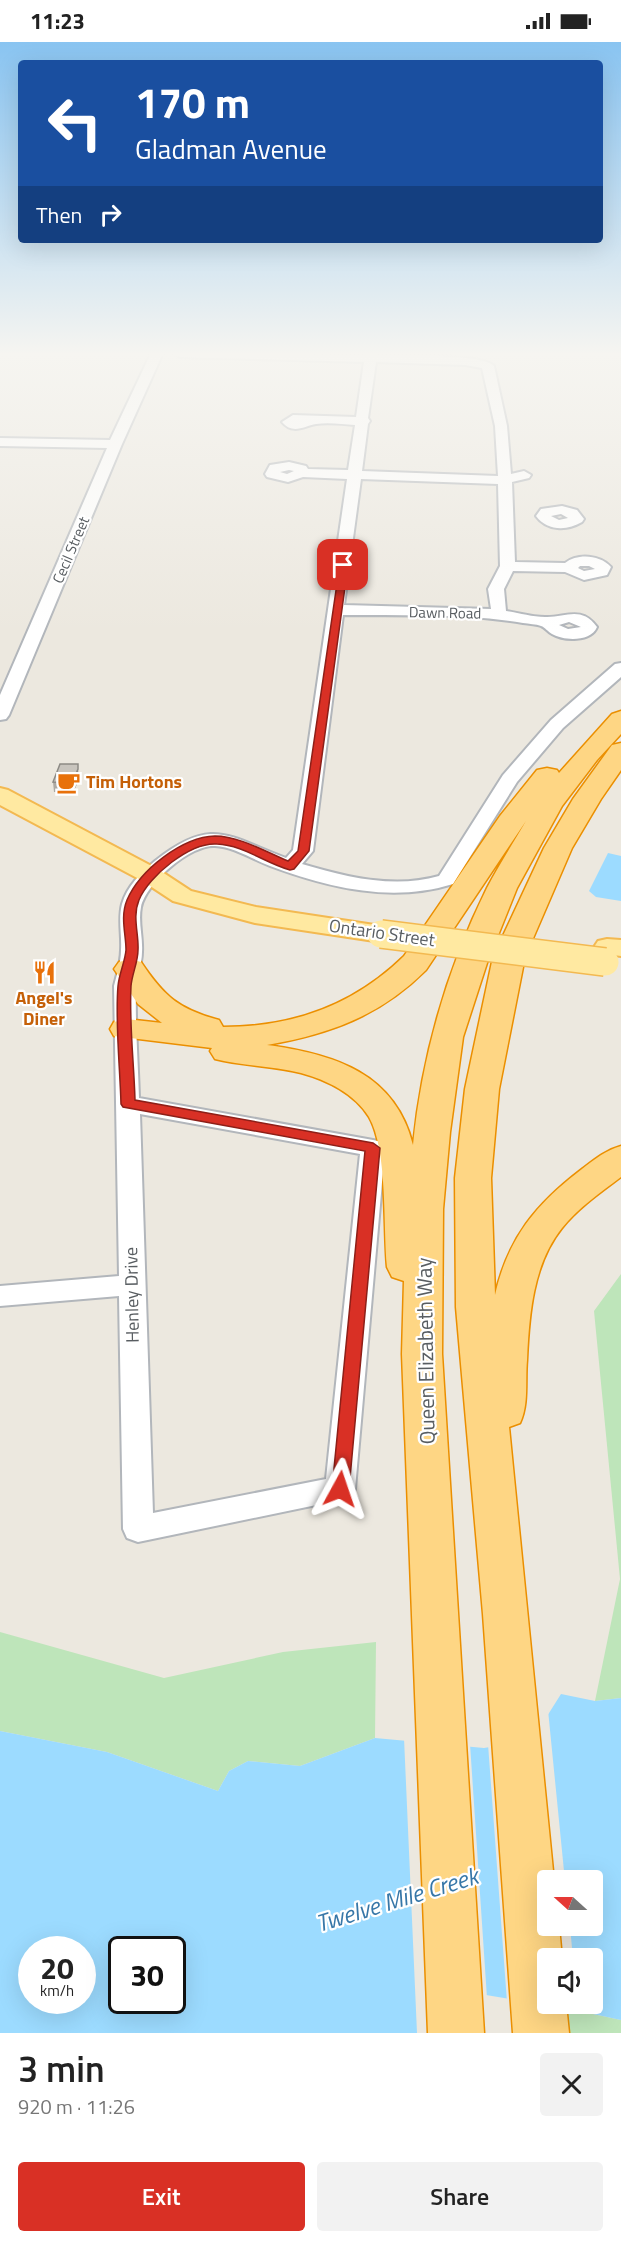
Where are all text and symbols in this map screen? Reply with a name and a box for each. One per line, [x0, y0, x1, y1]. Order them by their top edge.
text: 11:23 [30, 4, 85, 38]
text: 170 m [135, 70, 250, 134]
icon: left [36, 84, 114, 162]
text: Gladman Avenue [135, 128, 327, 169]
text: Then [36, 198, 82, 232]
icon: right [94, 198, 127, 231]
street label: Cecil Street [46, 512, 95, 587]
pin [317, 539, 368, 590]
icon: arrive [326, 548, 359, 581]
street label: Dawn Road [409, 600, 481, 625]
place label: Tim Hortons [86, 768, 182, 795]
cafe icon: Tim Hortons [55, 769, 81, 795]
street label: Ontario Street [327, 912, 438, 953]
restaurant icon: Angel's Diner [31, 959, 57, 985]
place label: Angel's Diner [15, 984, 73, 1032]
street label: Henley Drive [117, 1247, 146, 1343]
street label: Queen Elizabeth Way [407, 1257, 443, 1445]
position arrow [308, 1457, 372, 1521]
water label: Twelve Mile Creek [311, 1856, 485, 1941]
north arrow [537, 1870, 603, 1936]
map controls [537, 1870, 603, 2014]
speed limit sign: 30 [108, 1936, 186, 2014]
text: 20 [40, 1945, 74, 1991]
button: sound [537, 1948, 603, 2014]
text: km/h [40, 1979, 74, 2002]
text: 3 min [18, 2041, 105, 2096]
button: close [540, 2053, 603, 2116]
text: 920 m · 11:26 [18, 2091, 135, 2122]
button: Exit [18, 2162, 305, 2231]
button: Share [317, 2162, 603, 2231]

